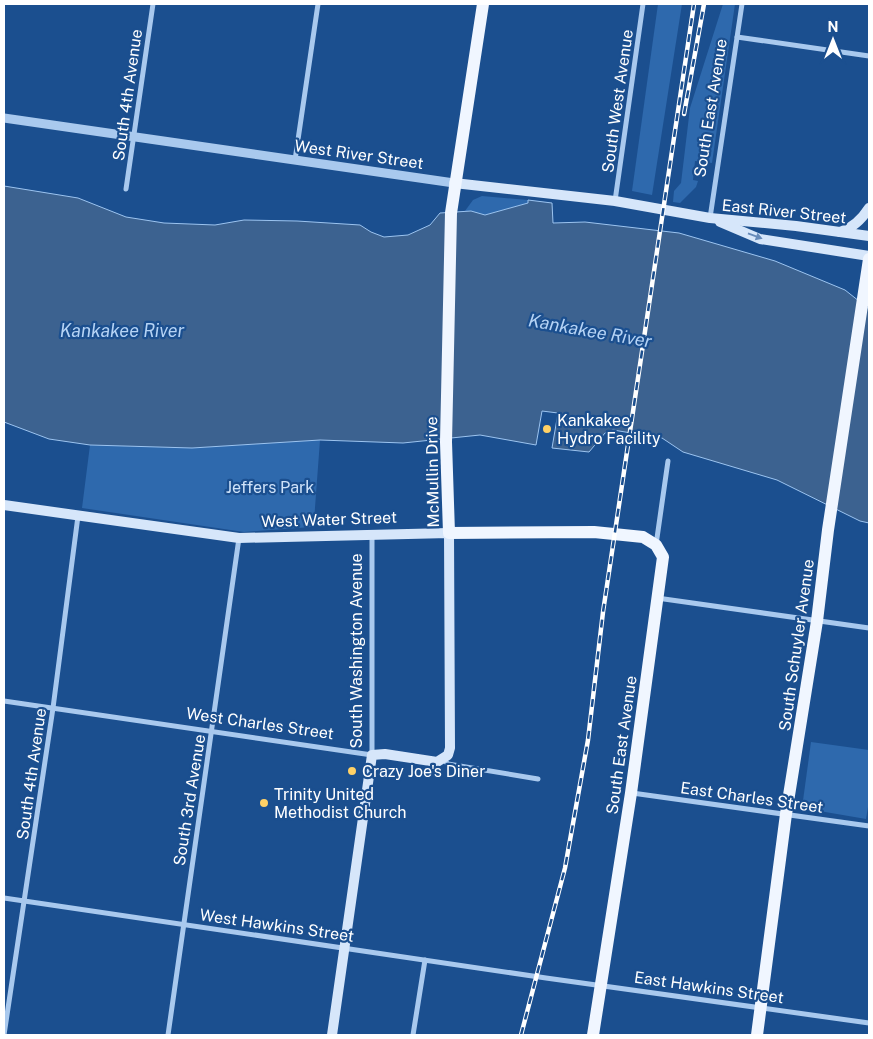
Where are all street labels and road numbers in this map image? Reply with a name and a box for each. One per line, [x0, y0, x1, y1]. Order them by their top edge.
street label: South 4th Avenue [109, 28, 146, 162]
street label: South West Avenue [598, 28, 637, 174]
street label: South East Avenue [690, 37, 731, 179]
street label: West River Street [293, 136, 425, 173]
street label: East River Street [721, 196, 847, 227]
street label: McMullin Drive [422, 416, 443, 528]
street label: West Water Street [261, 508, 397, 531]
street label: South Washington Avenue [347, 553, 366, 749]
street label: South Schuyler Avenue [775, 558, 818, 732]
street label: South East Avenue [602, 674, 641, 816]
street label: West Charles Street [185, 704, 335, 743]
street label: South 4th Avenue [13, 707, 50, 841]
street label: South 3rd Avenue [170, 733, 209, 867]
street label: East Charles Street [679, 778, 825, 817]
street label: West Hawkins Street [199, 905, 355, 946]
street label: East Hawkins Street [633, 968, 785, 1007]

